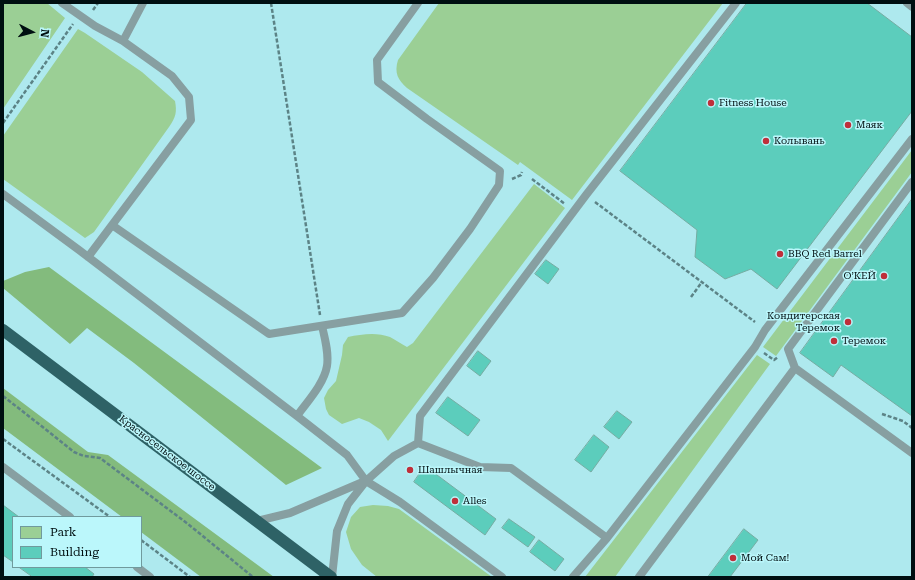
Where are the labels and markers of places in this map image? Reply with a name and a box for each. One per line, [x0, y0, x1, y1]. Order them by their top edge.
place label: Fitness House [719, 97, 787, 109]
marker: Fitness House [706, 98, 716, 108]
place label: Маяк [856, 119, 883, 131]
marker: Маяк [843, 120, 853, 130]
place label: Колывань [774, 135, 825, 147]
marker: Колывань [761, 136, 771, 146]
place label: BBQ Red Barrel [788, 248, 862, 260]
marker: BBQ Red Barrel [775, 249, 785, 259]
place label: О’КЕЙ [844, 270, 876, 282]
marker: О’КЕЙ [879, 271, 889, 281]
place label: Кондитерская Теремок [767, 310, 840, 334]
marker: Кондитерская Теремок [843, 317, 853, 327]
place label: Теремок [842, 335, 886, 347]
marker: Теремок [829, 336, 839, 346]
place label: Шашлычная [418, 464, 482, 476]
marker: Шашлычная [405, 465, 415, 475]
place label: Alles [463, 495, 487, 507]
marker: Alles [450, 496, 460, 506]
place label: Мой Сам! [741, 552, 789, 564]
marker: Мой Сам! [728, 553, 738, 563]

